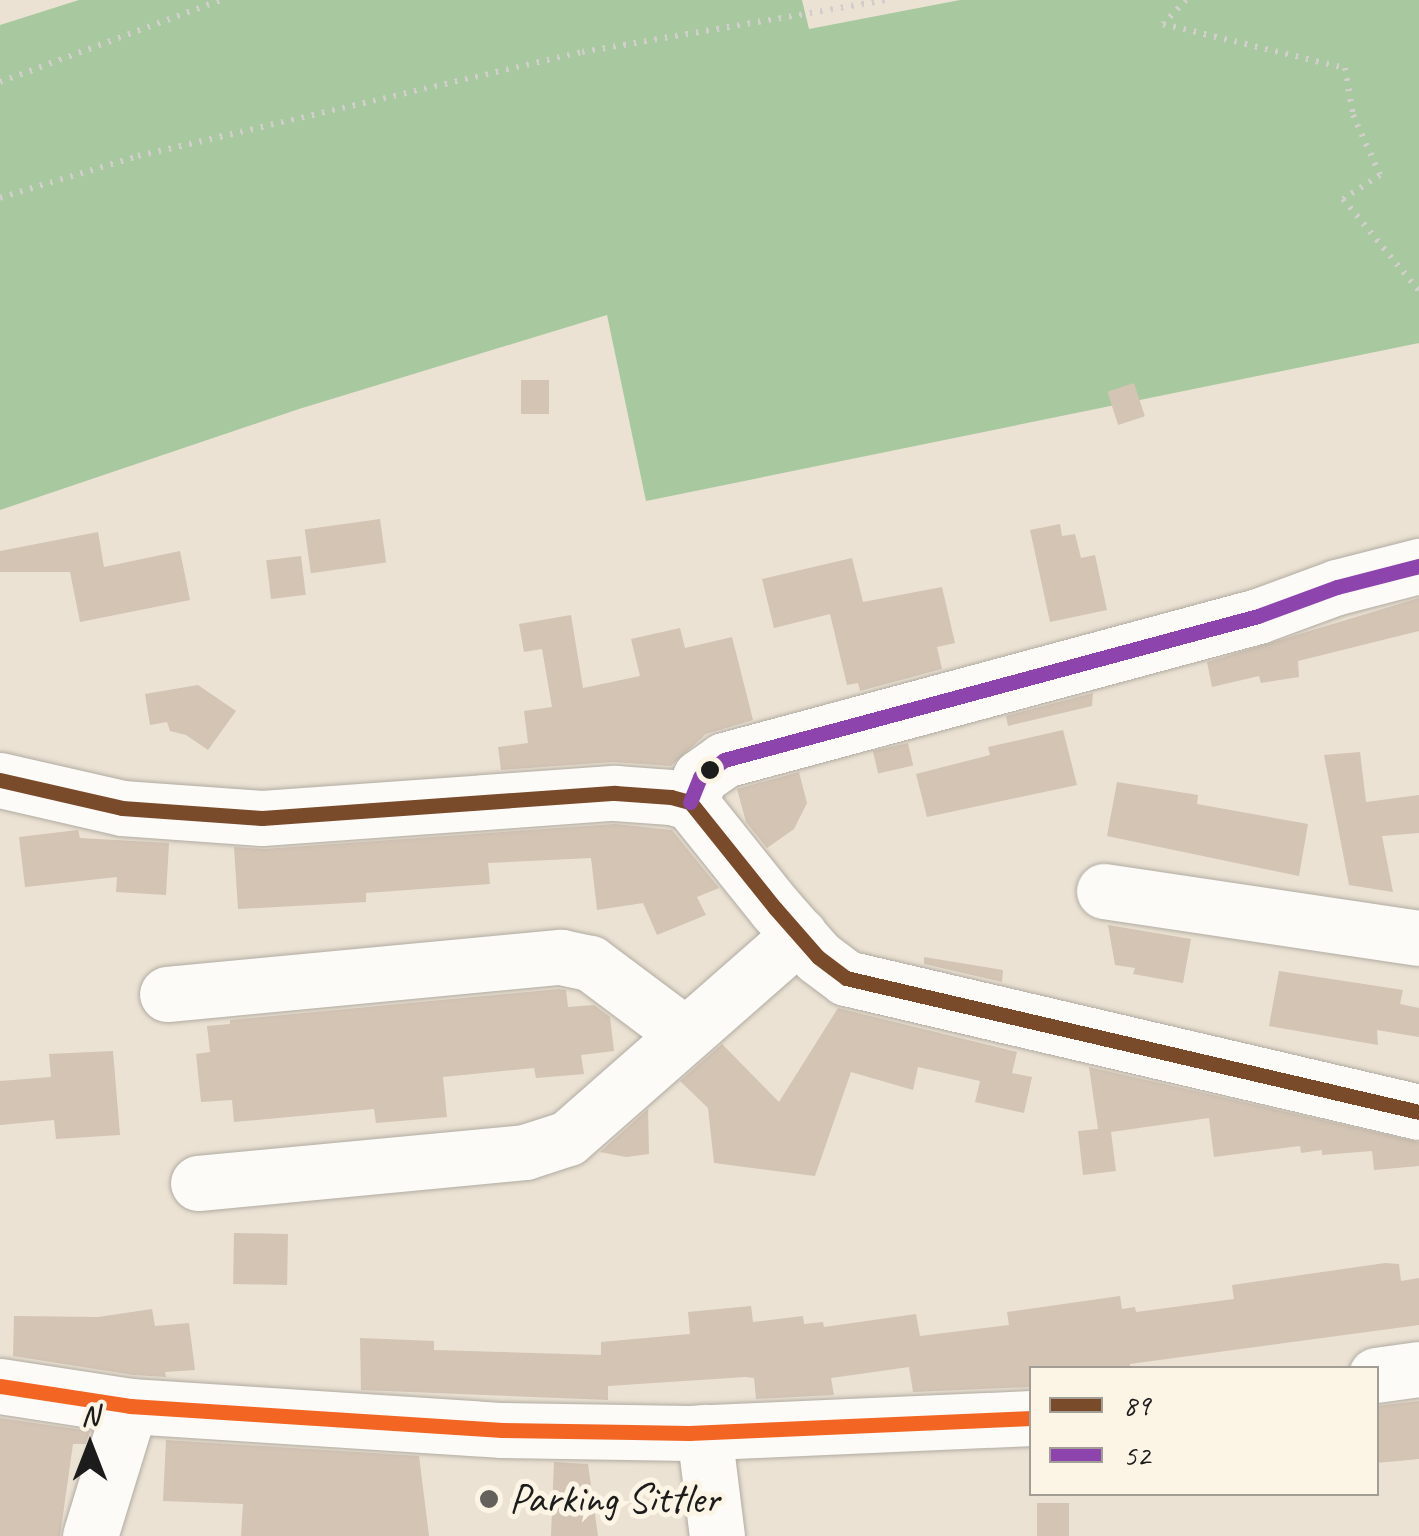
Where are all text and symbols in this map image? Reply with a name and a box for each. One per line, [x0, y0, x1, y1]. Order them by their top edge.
unlabelled marker [700, 760, 720, 780]
legend [1029, 1366, 1379, 1496]
text: 89 [1123, 1386, 1150, 1424]
north arrow [40, 1396, 140, 1496]
text: N [81, 1398, 99, 1433]
text: 52 [1123, 1436, 1150, 1474]
place label: Parking Sittler [509, 1474, 720, 1524]
marker: Parking Sittler [478, 1488, 500, 1510]

